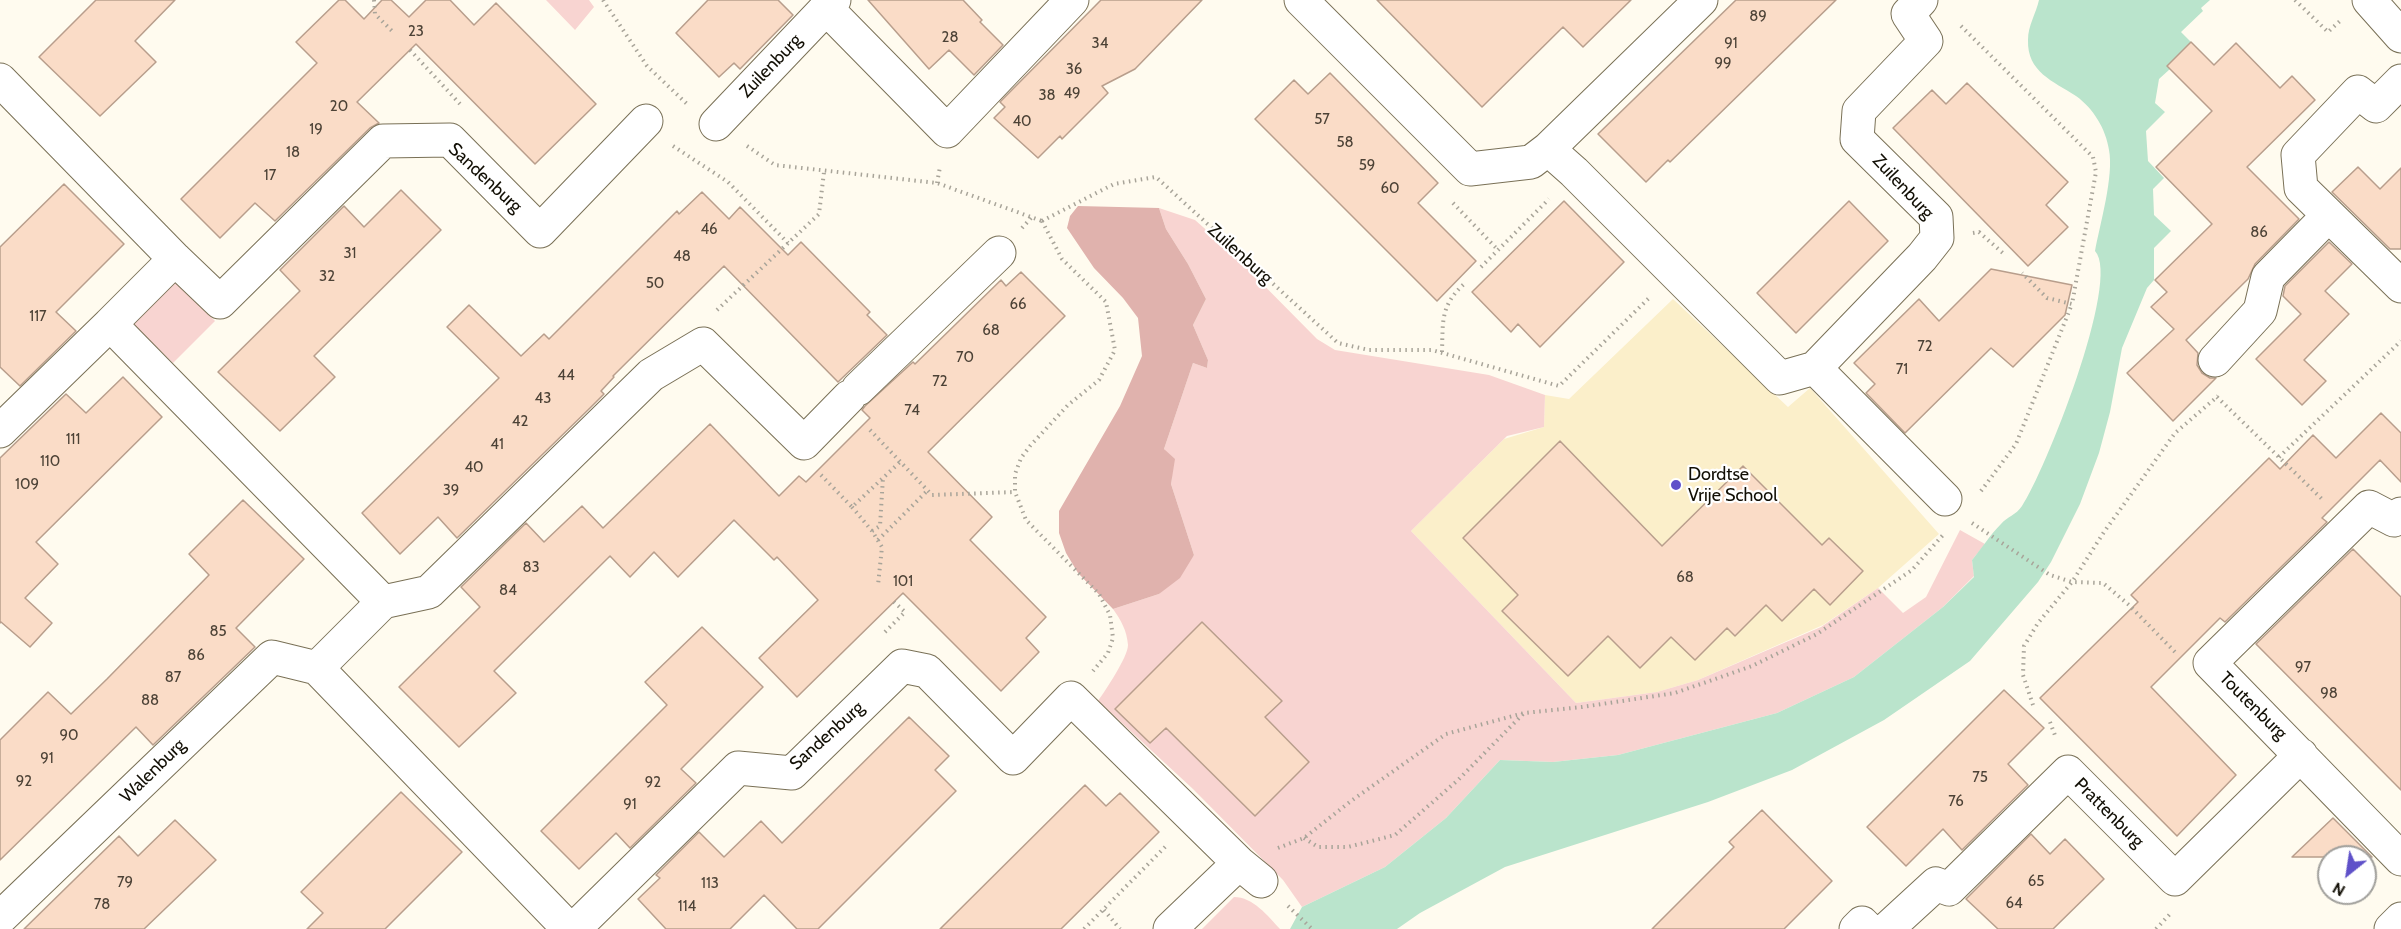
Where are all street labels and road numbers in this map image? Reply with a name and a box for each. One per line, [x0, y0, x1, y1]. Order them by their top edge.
street label: Zuilenburg [735, 30, 807, 102]
street label: Sandenburg [444, 139, 526, 217]
street label: Zuilenburg [1868, 150, 1938, 224]
street label: Zuilenburg [1203, 219, 1277, 289]
street label: Toutenburg [2215, 668, 2291, 744]
street label: Sandenburg [785, 697, 869, 775]
street label: Walenburg [116, 735, 190, 807]
street label: Prattenburg [2070, 774, 2148, 852]

